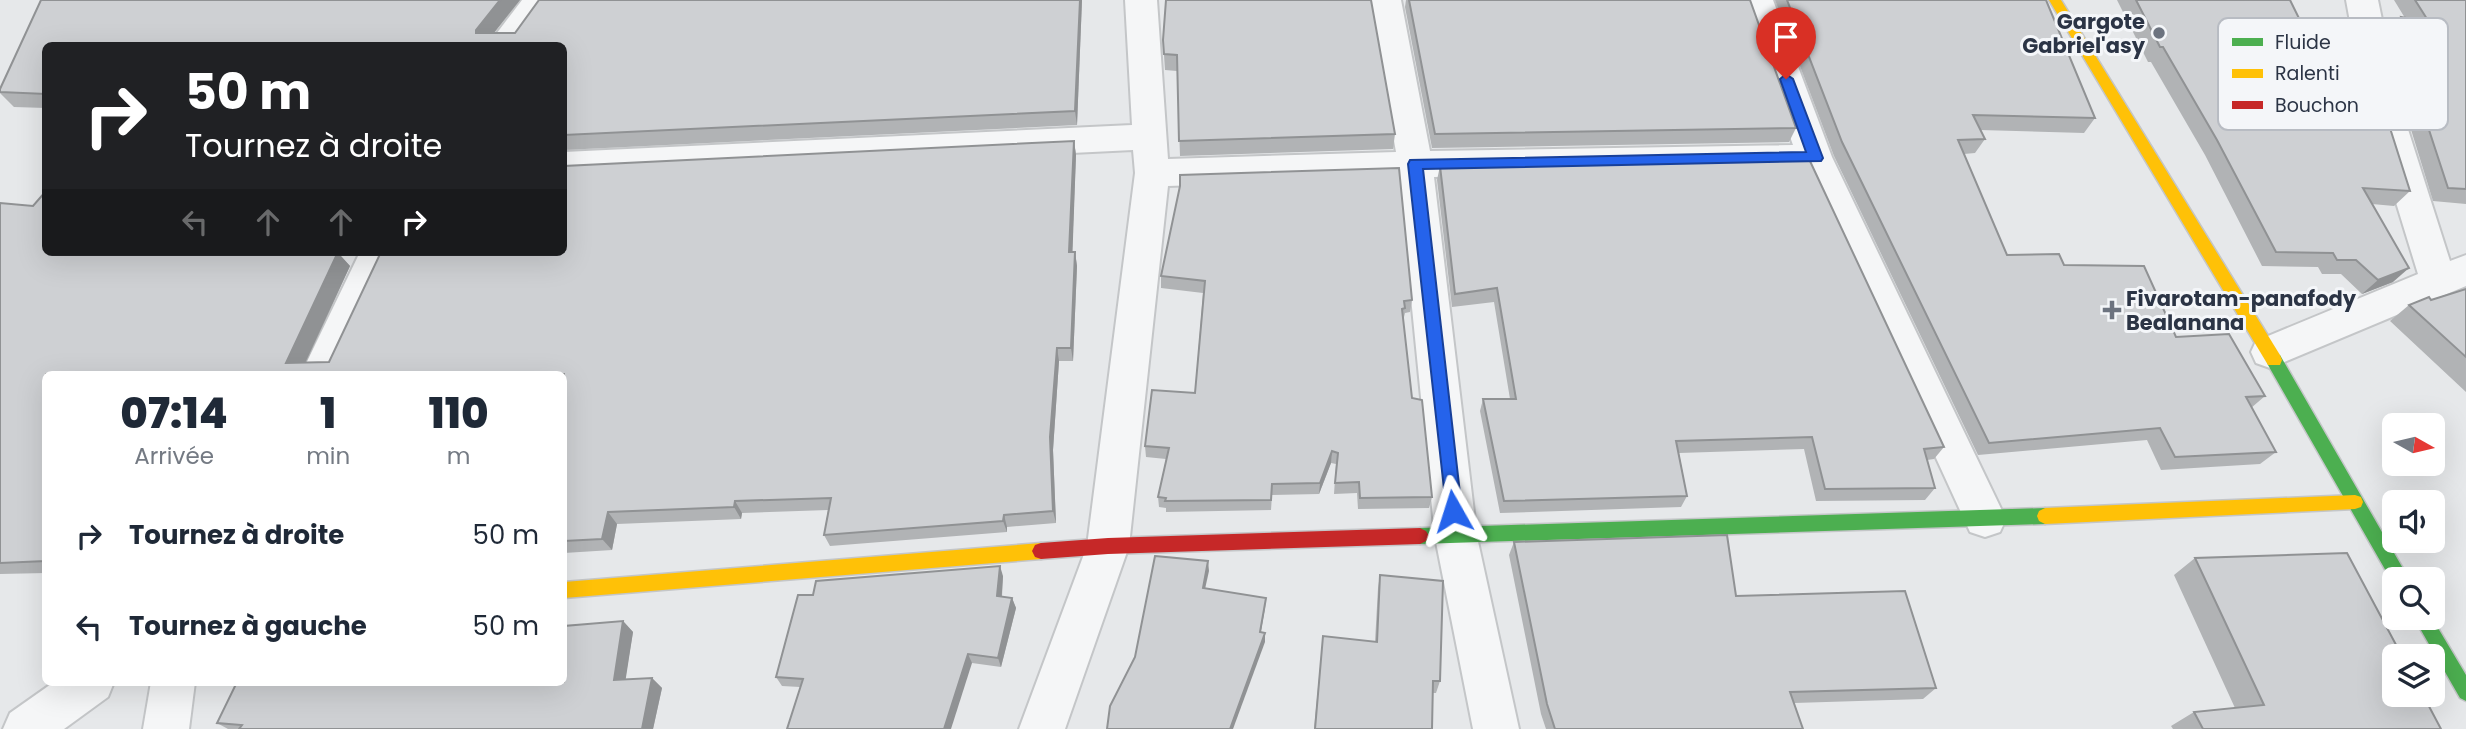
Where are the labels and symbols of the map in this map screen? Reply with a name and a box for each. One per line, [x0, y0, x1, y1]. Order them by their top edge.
pin [1756, 7, 1816, 79]
place label: Gargote Gabriel'asy [2022, 7, 2146, 60]
legend [2218, 18, 2448, 130]
marker: Gargote Gabriel'asy [2151, 25, 2167, 41]
text: Fluide [2275, 29, 2331, 56]
text: Ralenti [2275, 60, 2340, 87]
text: Bouchon [2275, 92, 2359, 119]
place label: Fivarotam-panafody Bealanana [2126, 284, 2357, 337]
marker: Fivarotam-panafody Bealanana [2104, 302, 2120, 318]
north arrow [2382, 413, 2445, 476]
position arrow [1416, 474, 1490, 548]

